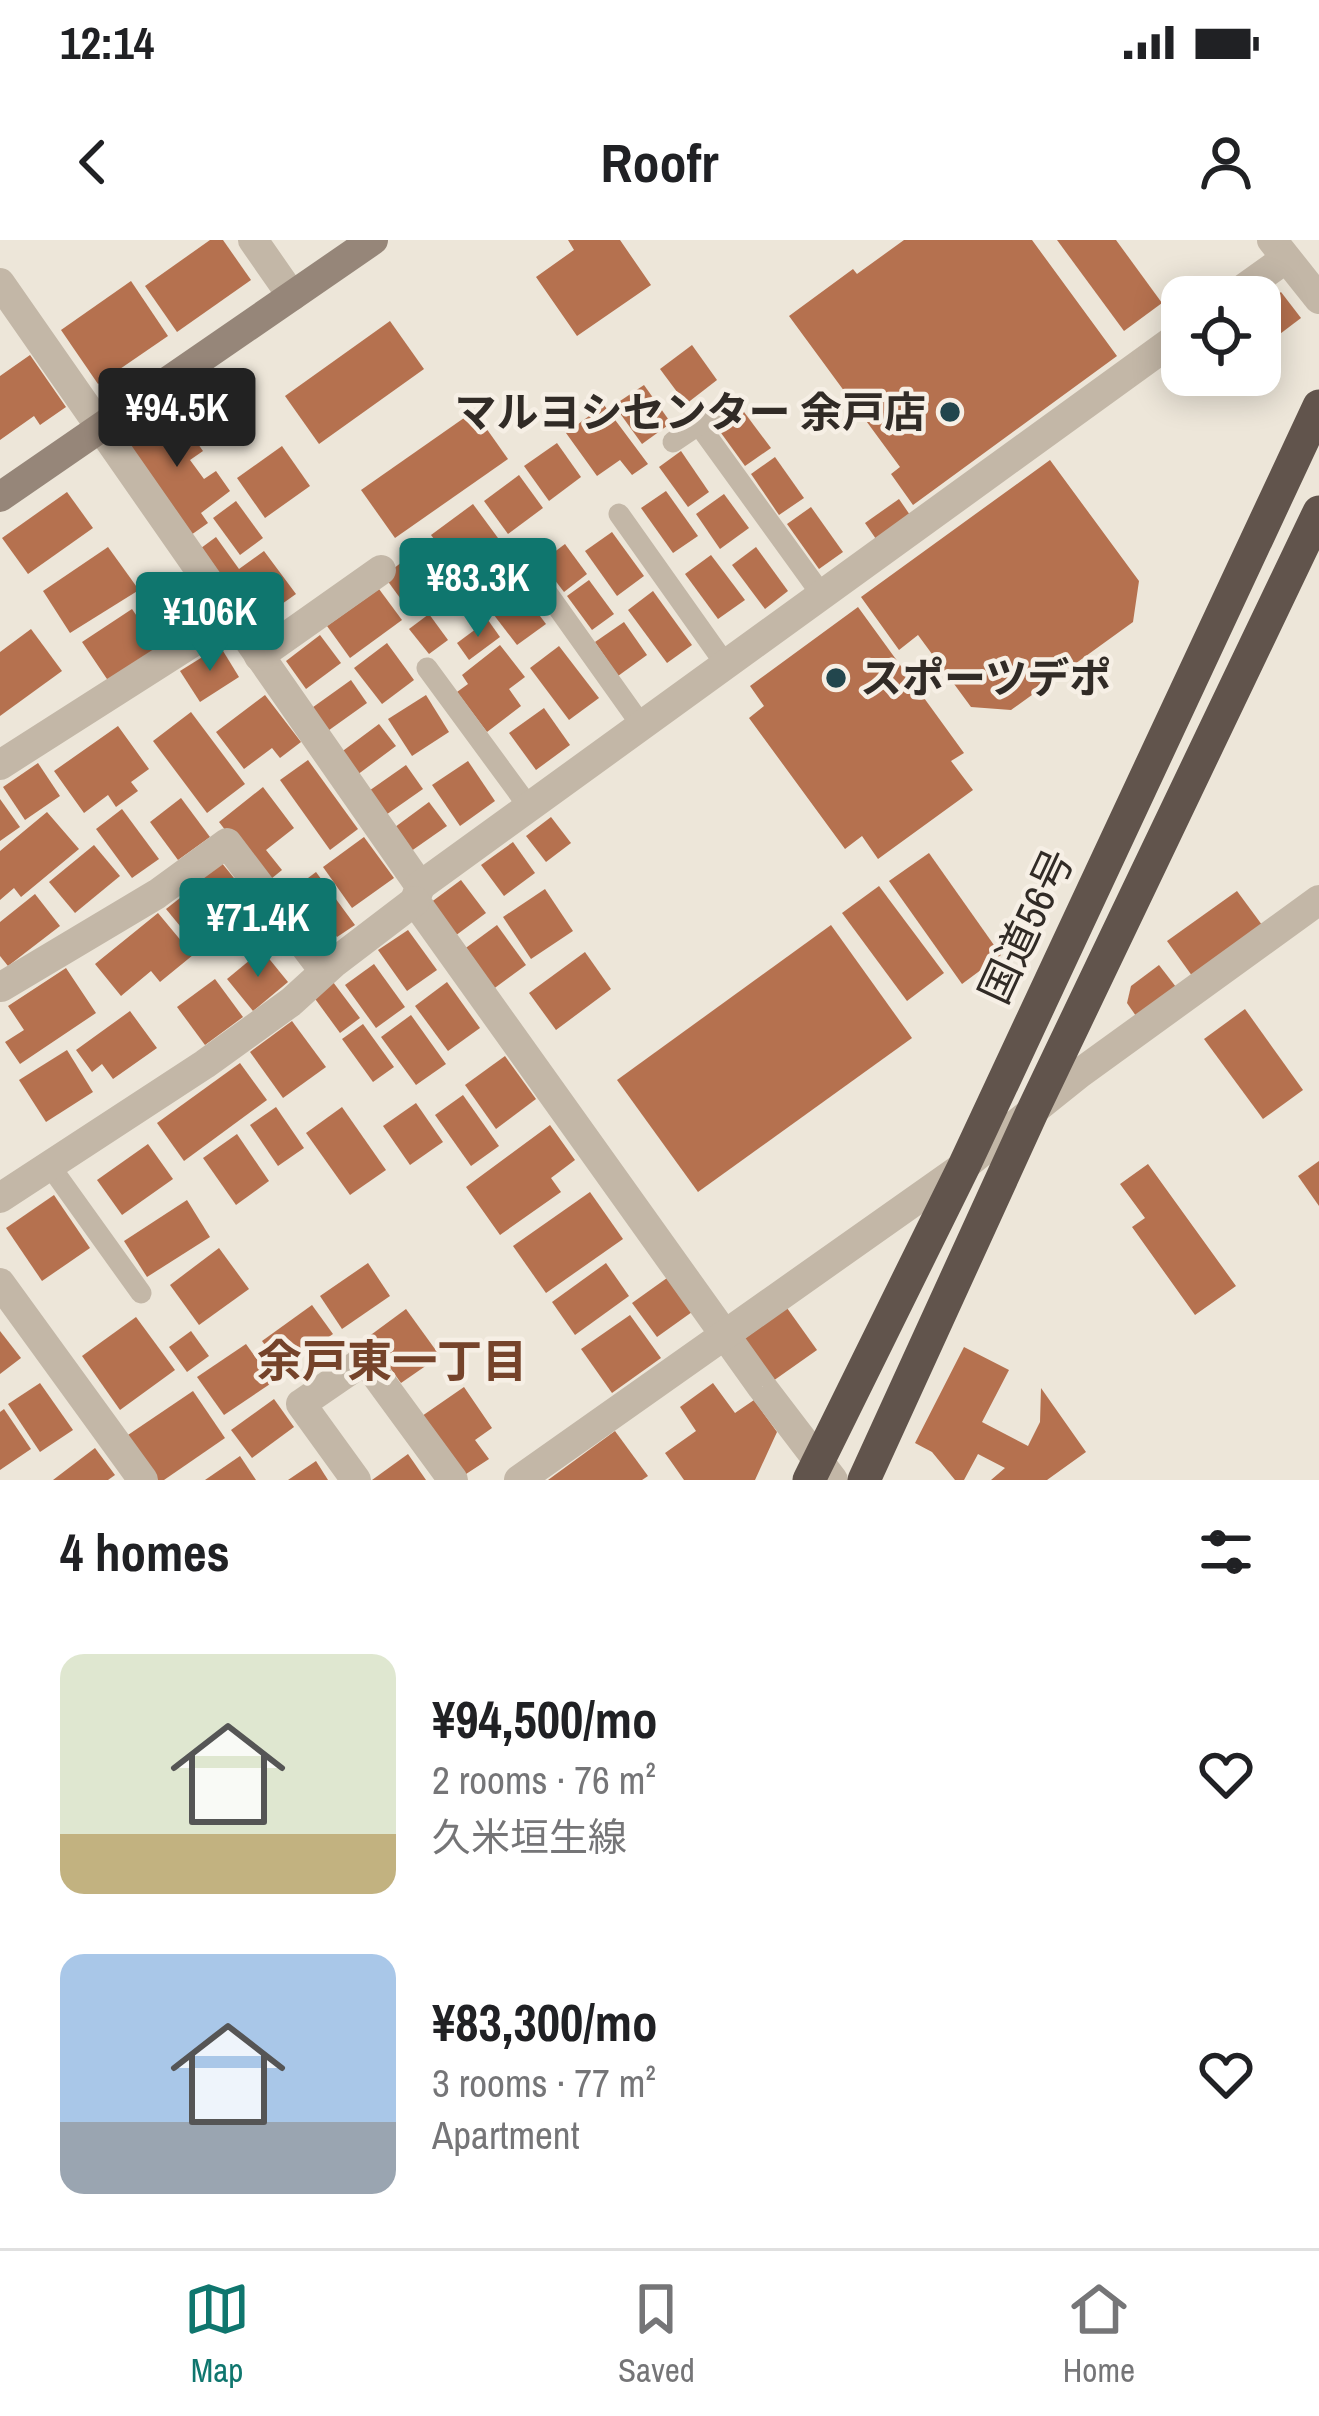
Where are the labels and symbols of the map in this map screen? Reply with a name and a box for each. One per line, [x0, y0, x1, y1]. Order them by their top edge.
pin: ¥94.5K [79, 368, 275, 470]
place label: マルヨシセンター 余戸店 [454, 384, 926, 440]
marker: マルヨシセンター 余戸店 [937, 399, 963, 425]
pin: ¥83.3K [380, 538, 576, 640]
pin: ¥106K [126, 572, 294, 674]
place label: スポーツデポ [860, 650, 1111, 706]
marker: スポーツデポ [823, 665, 849, 691]
street label: 国道56号 [966, 840, 1086, 1012]
pin: ¥71.4K [160, 878, 356, 980]
district label: 余戸東一丁目 [257, 1330, 527, 1391]

